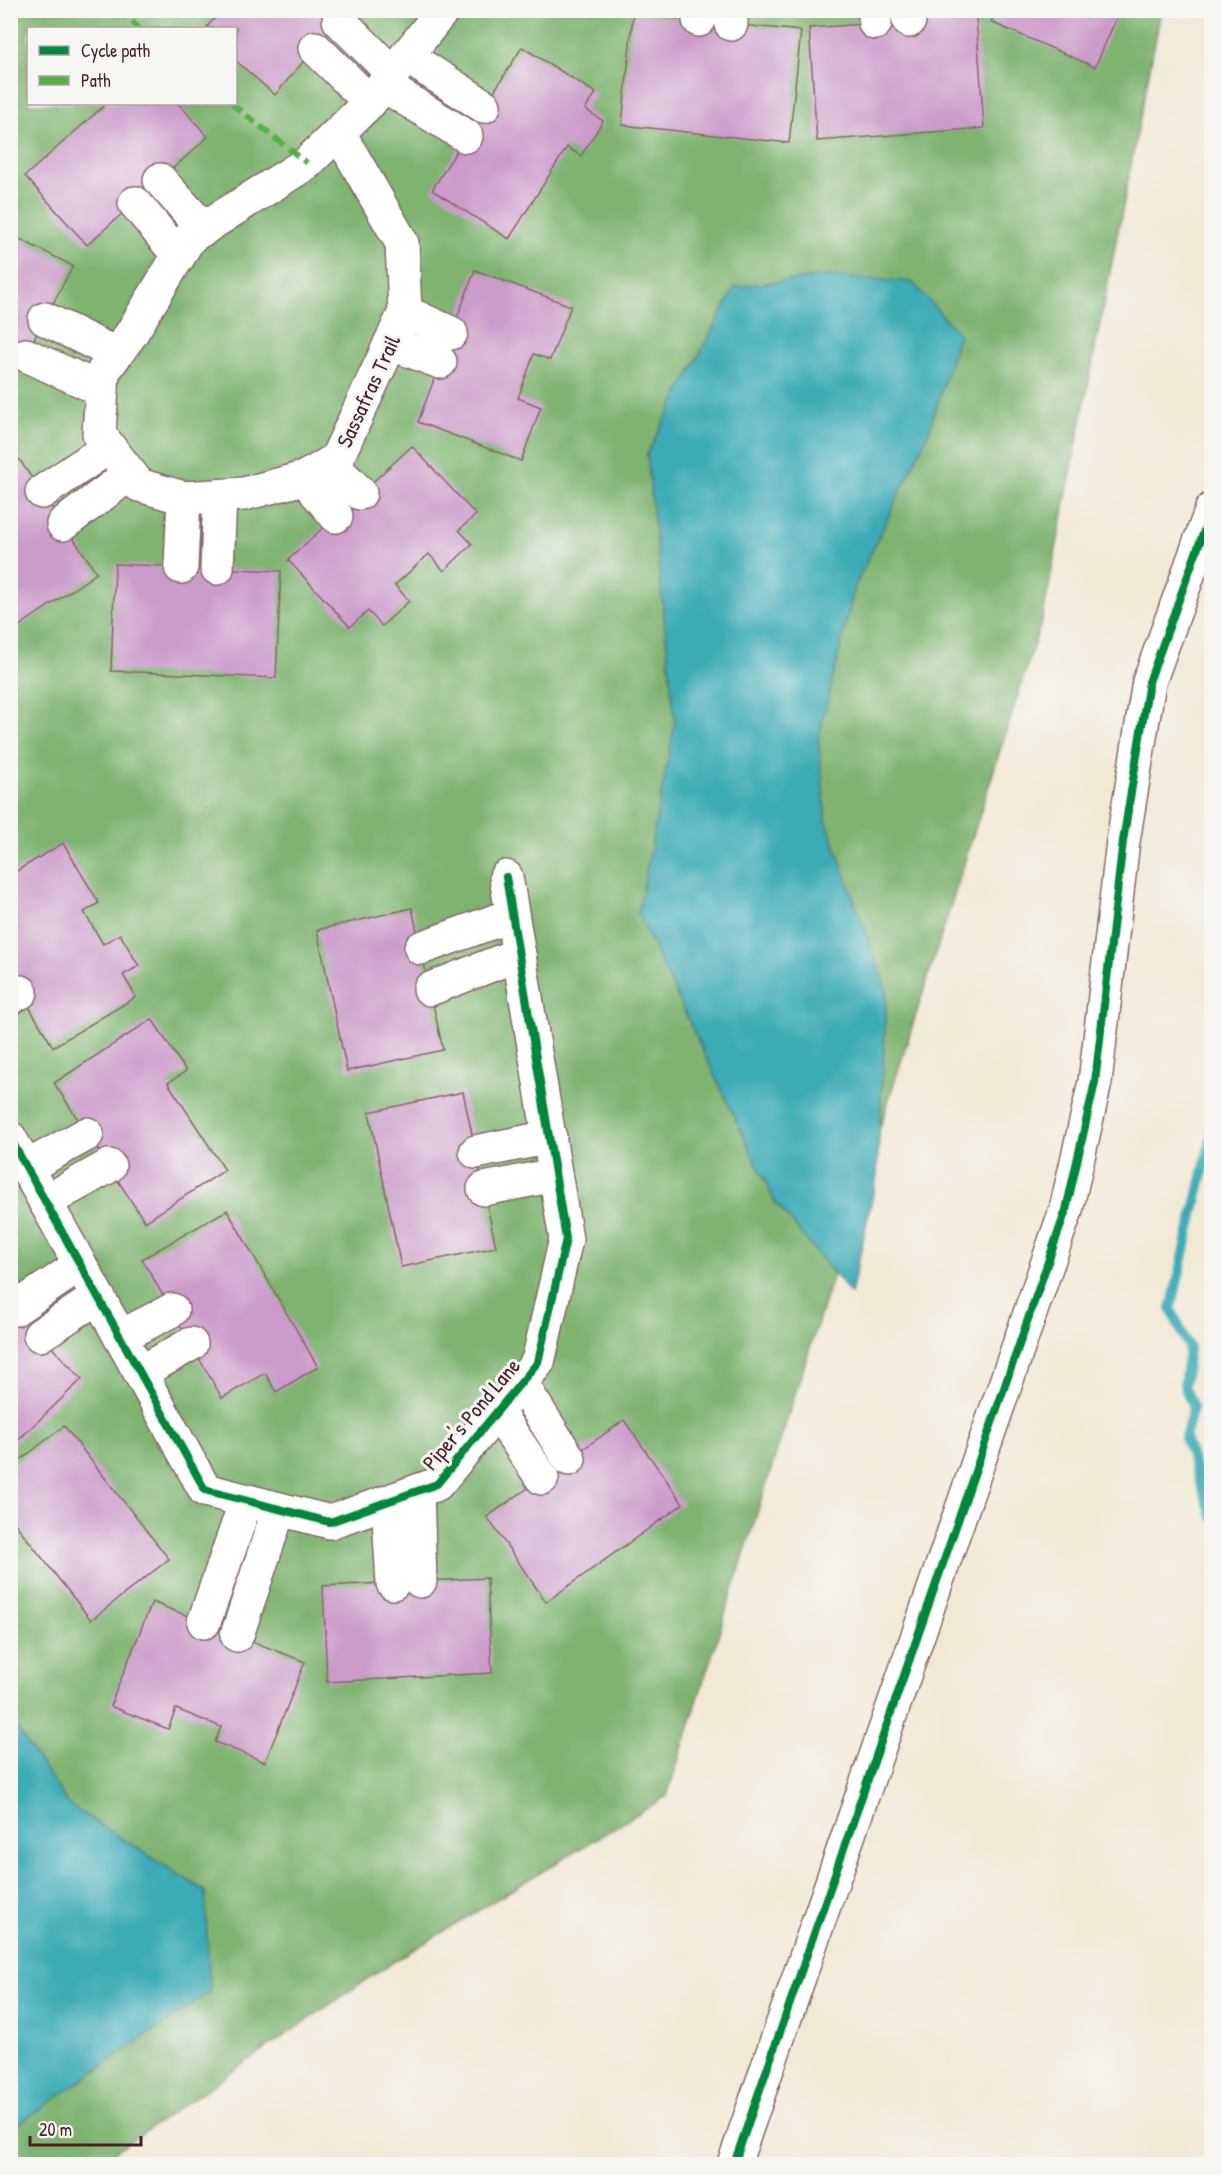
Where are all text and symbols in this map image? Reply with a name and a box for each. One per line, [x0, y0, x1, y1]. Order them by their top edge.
legend [27, 27, 237, 105]
text: Cycle path [81, 38, 151, 63]
text: Path [81, 68, 111, 93]
street label: Sassafras Trail [329, 330, 407, 452]
street label: Piper's Pond Lane [415, 1351, 527, 1476]
scale bar [30, 2109, 141, 2147]
text: 20 m [39, 2117, 72, 2142]

